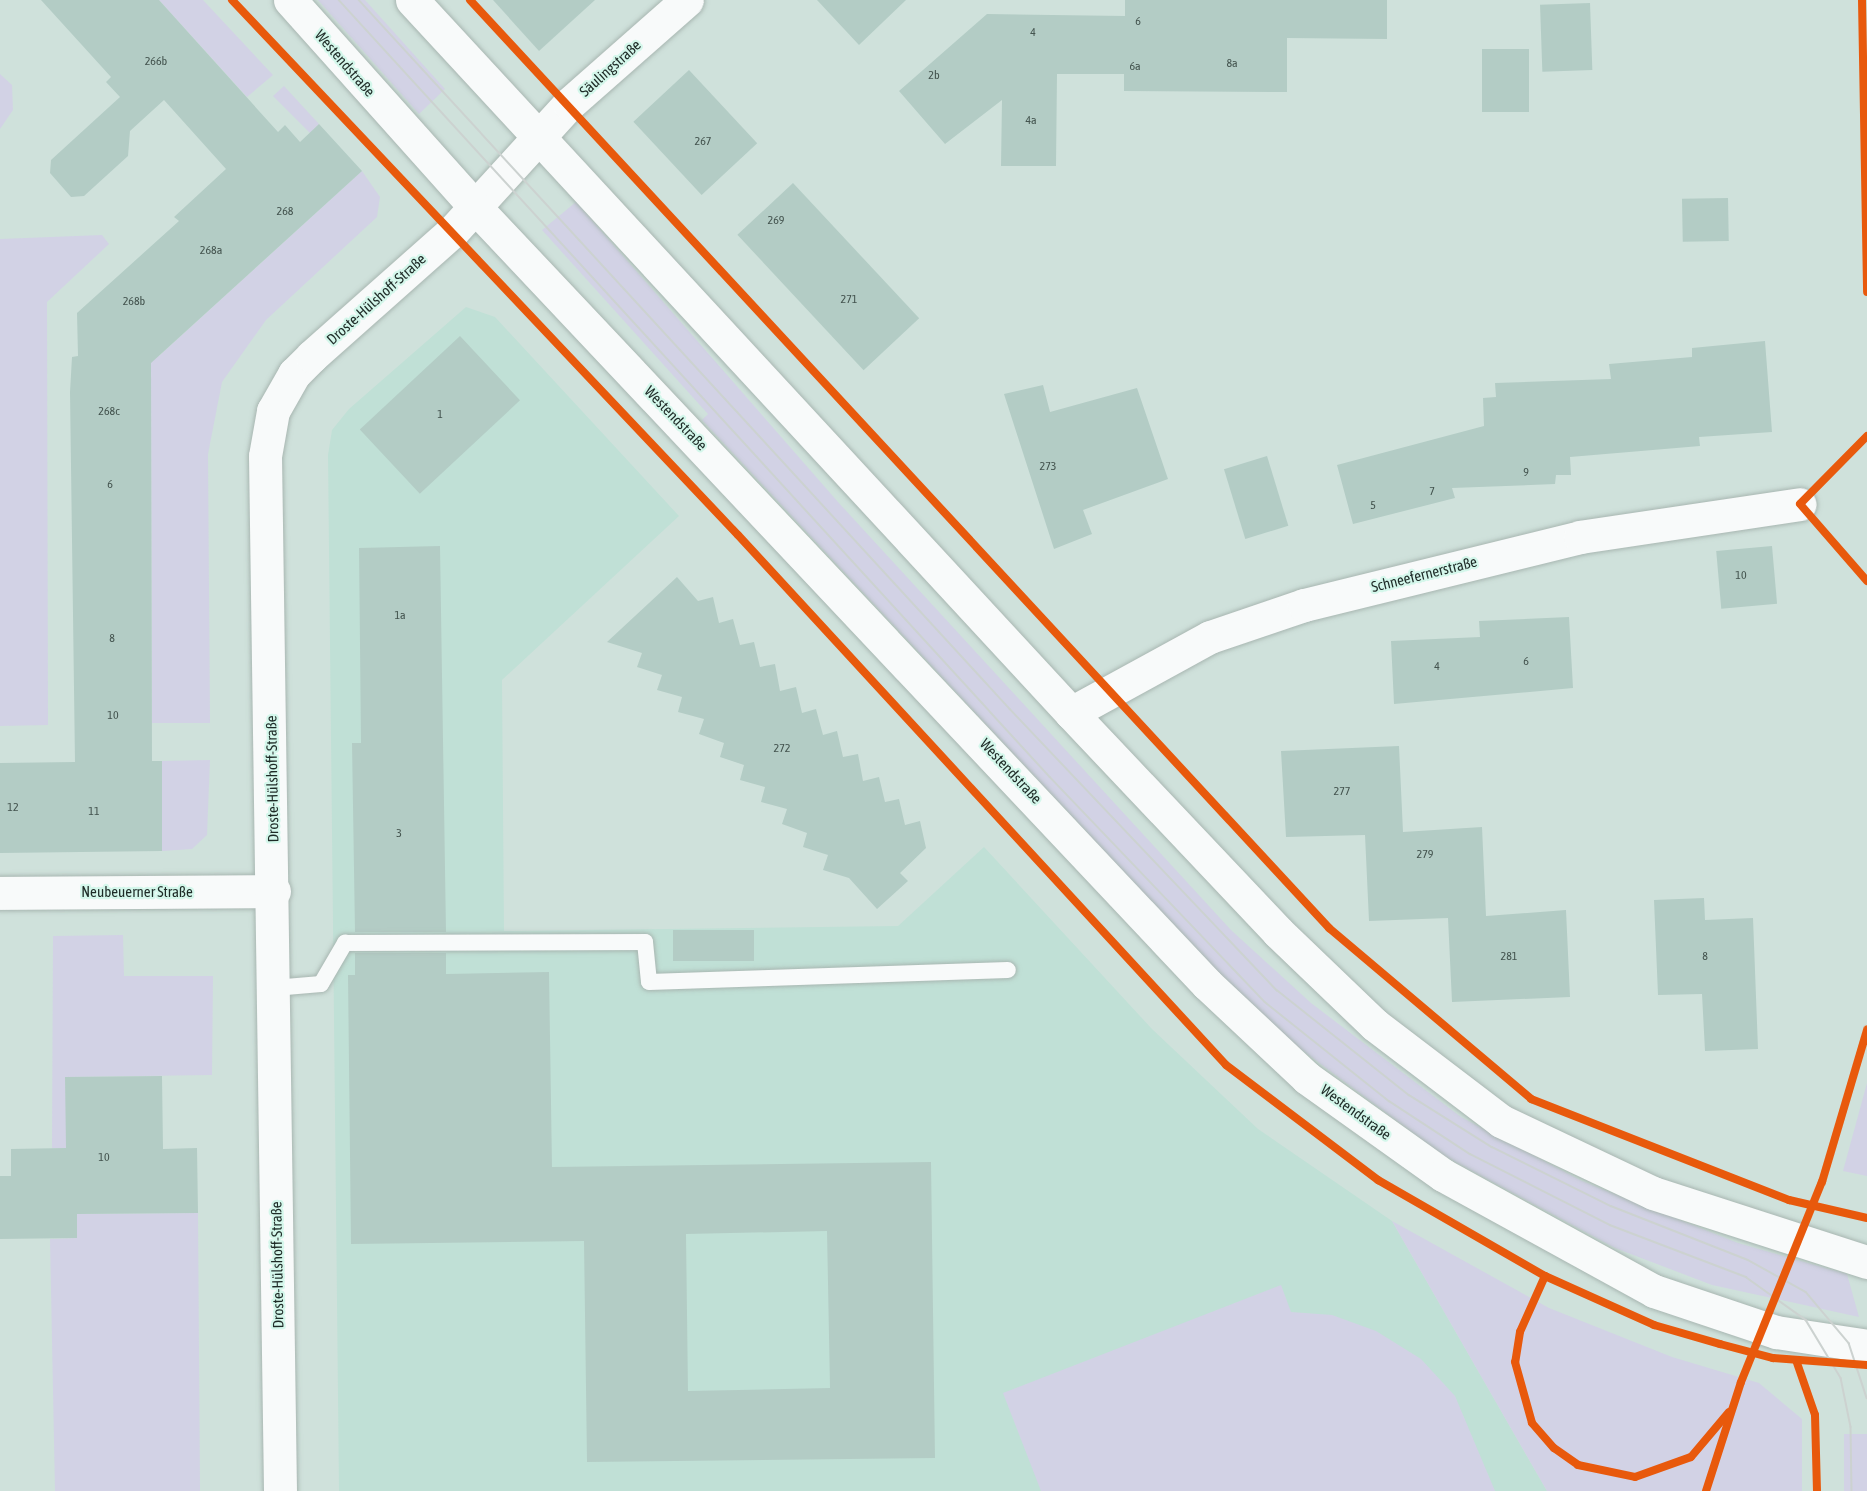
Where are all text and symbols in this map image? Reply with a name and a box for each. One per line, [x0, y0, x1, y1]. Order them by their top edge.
house number: 6 [1135, 15, 1141, 29]
street label: Westendstraße [311, 26, 379, 100]
house number: 4 [1030, 26, 1036, 40]
street label: Säulingstraße [576, 36, 644, 100]
house number: 266b [145, 55, 167, 69]
house number: 8a [1226, 57, 1238, 71]
house number: 6a [1129, 60, 1141, 74]
house number: 2b [928, 69, 940, 83]
house number: 4a [1025, 114, 1037, 128]
house number: 267 [695, 135, 711, 149]
house number: 268 [277, 205, 293, 219]
house number: 269 [768, 214, 784, 228]
house number: 268a [200, 244, 222, 258]
street label: Droste-Hülshoff-Straße [323, 250, 429, 348]
house number: 271 [841, 293, 857, 307]
house number: 268b [123, 295, 145, 309]
street label: Westendstraße [641, 382, 711, 454]
house number: 268c [98, 405, 120, 419]
house number: 1 [437, 408, 443, 422]
house number: 273 [1040, 460, 1056, 474]
house number: 9 [1523, 466, 1529, 480]
house number: 6 [107, 478, 113, 492]
house number: 7 [1429, 485, 1435, 499]
house number: 5 [1370, 499, 1376, 513]
street label: Schneefernerstraße [1369, 552, 1479, 596]
house number: 10 [1735, 569, 1747, 583]
house number: 1a [394, 609, 406, 623]
house number: 8 [109, 632, 115, 646]
house number: 6 [1523, 655, 1529, 669]
house number: 4 [1434, 660, 1440, 674]
house number: 10 [107, 709, 119, 723]
street label: Droste-Hülshoff-Straße [262, 715, 282, 843]
street label: Westendstraße [976, 735, 1046, 807]
house number: 272 [774, 742, 790, 756]
house number: 277 [1334, 785, 1350, 799]
house number: 12 [7, 801, 19, 815]
house number: 11 [88, 805, 100, 819]
house number: 3 [396, 827, 402, 841]
house number: 279 [1417, 848, 1433, 862]
street label: Neubeuerner Straße [81, 883, 193, 901]
house number: 281 [1501, 950, 1517, 964]
house number: 8 [1702, 950, 1708, 964]
street label: Westendstraße [1317, 1080, 1395, 1144]
house number: 10 [98, 1151, 110, 1165]
street label: Droste-Hülshoff-Straße [267, 1201, 287, 1329]

